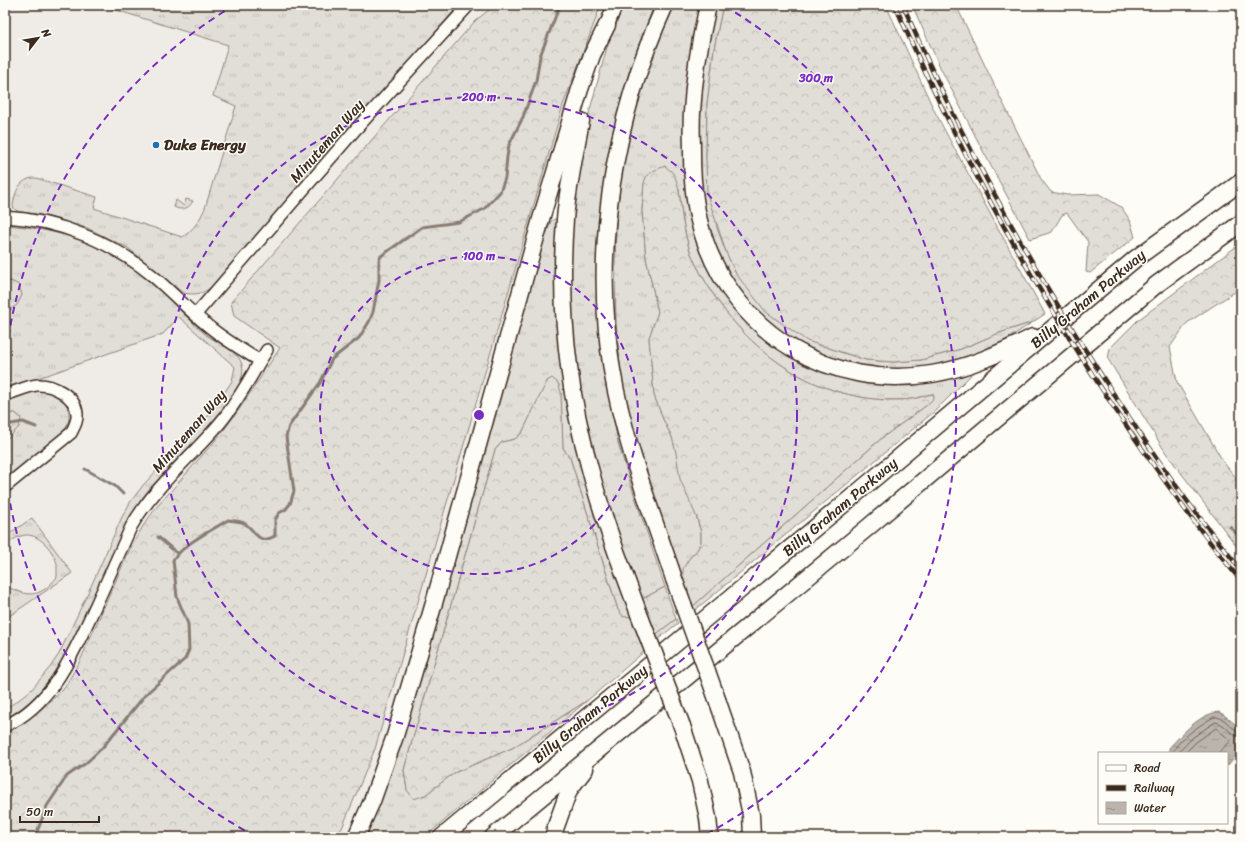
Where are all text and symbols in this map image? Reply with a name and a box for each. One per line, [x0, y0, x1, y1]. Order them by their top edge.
north arrow [18, 18, 58, 58]
text: N [36, 24, 56, 42]
text: 300 m [798, 67, 834, 89]
text: 200 m [461, 86, 497, 108]
street label: Minuteman Way [283, 93, 371, 189]
place label: Duke Energy [164, 132, 247, 158]
marker: Duke Energy [151, 140, 161, 150]
street label: Billy Graham Parkway [1024, 243, 1152, 355]
text: 100 m [463, 245, 496, 267]
street label: Minuteman Way [145, 383, 233, 479]
centre of rings [472, 408, 486, 422]
street label: Billy Graham Parkway [776, 451, 904, 563]
street label: Billy Graham Parkway [526, 658, 654, 770]
legend [1098, 752, 1228, 824]
text: Road [1134, 757, 1161, 779]
text: Railway [1134, 777, 1175, 799]
text: Water [1134, 797, 1167, 819]
scale bar [20, 798, 99, 824]
text: 50 m [26, 801, 53, 823]

